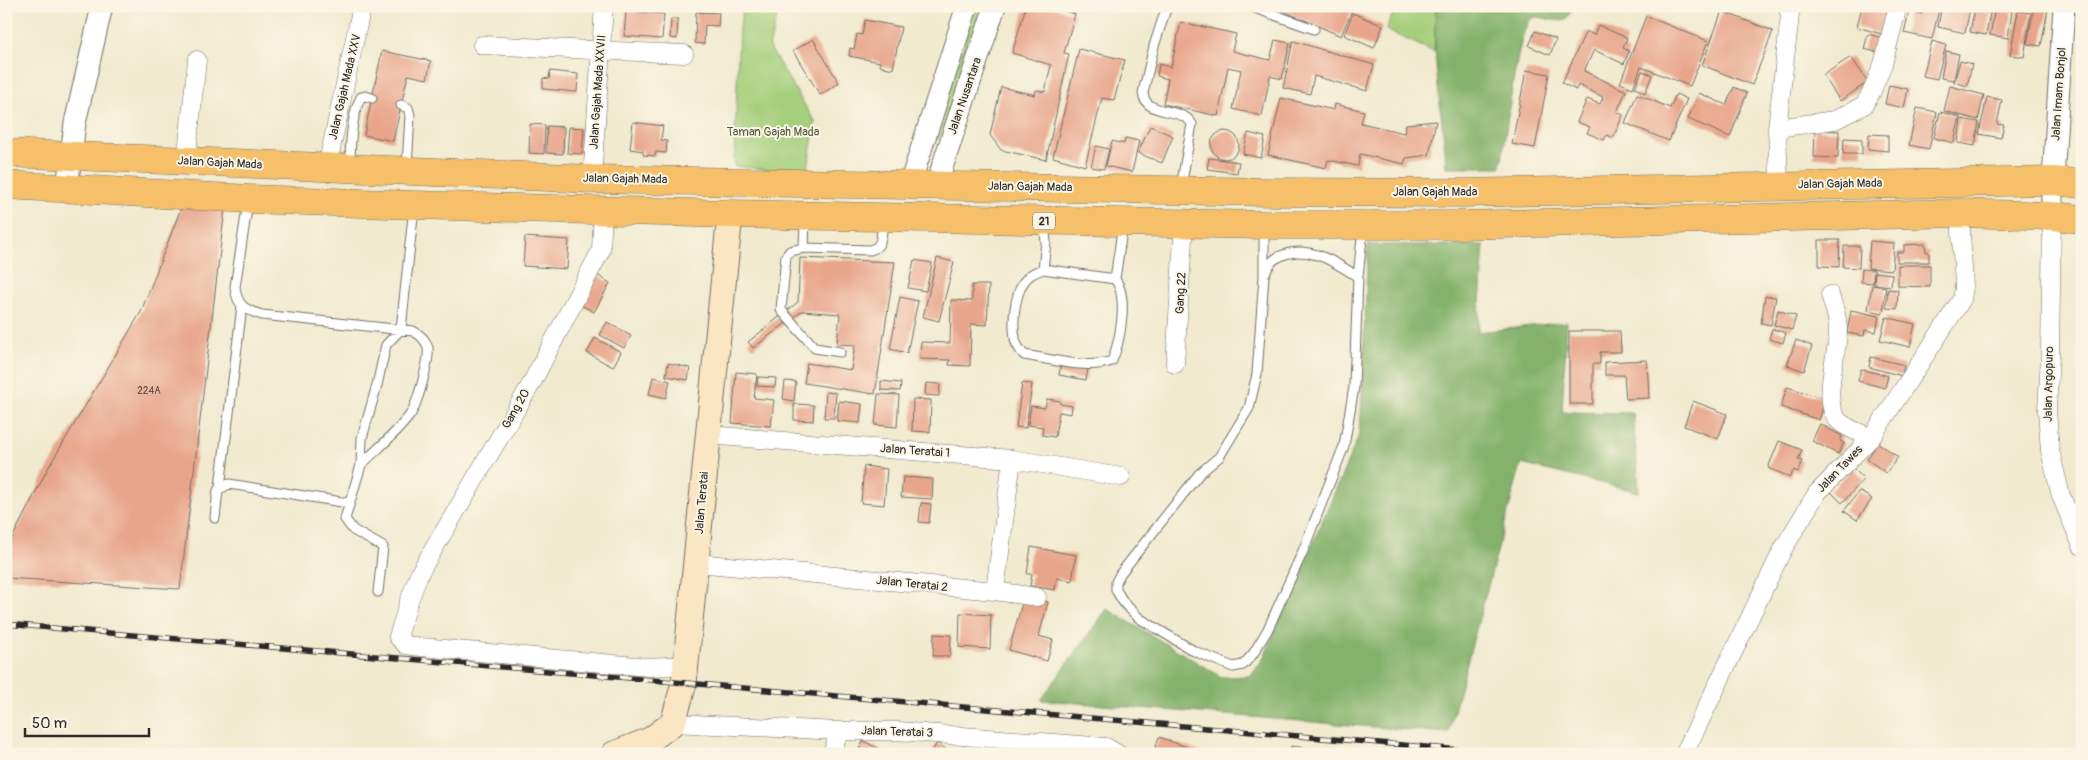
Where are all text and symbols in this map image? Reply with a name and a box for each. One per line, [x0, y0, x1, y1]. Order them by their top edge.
street label: Jalan Gajah Mada XXV [326, 33, 364, 141]
street label: Jalan Gajah Mada XXVII [587, 34, 609, 150]
street label: Jalan Imam Bonjol [2048, 47, 2070, 141]
street label: Jalan Nusantara [945, 55, 985, 136]
park label: Taman Gajah Mada [727, 125, 820, 140]
street label: Jalan Gajah Mada [177, 153, 263, 173]
street label: Jalan Gajah Mada [583, 171, 668, 187]
street label: Jalan Gajah Mada [1798, 176, 1883, 192]
street label: Jalan Gajah Mada [988, 179, 1073, 195]
street label: Jalan Gajah Mada [1393, 185, 1478, 200]
road number: 21 [1033, 212, 1055, 230]
street label: Gang 22 [1172, 271, 1190, 314]
street label: Jalan Argopuro [2041, 345, 2057, 422]
house number: 224A [137, 385, 161, 397]
street label: Gang 20 [499, 386, 533, 432]
street label: Jalan Teratai 1 [880, 441, 950, 461]
street label: Jalan Tawes [1814, 442, 1867, 496]
street label: Jalan Teratai [692, 471, 712, 535]
street label: Jalan Teratai 2 [875, 573, 949, 595]
scale bar [25, 705, 149, 737]
text: 50 m [32, 714, 67, 733]
street label: Jalan Teratai 3 [861, 723, 934, 741]

